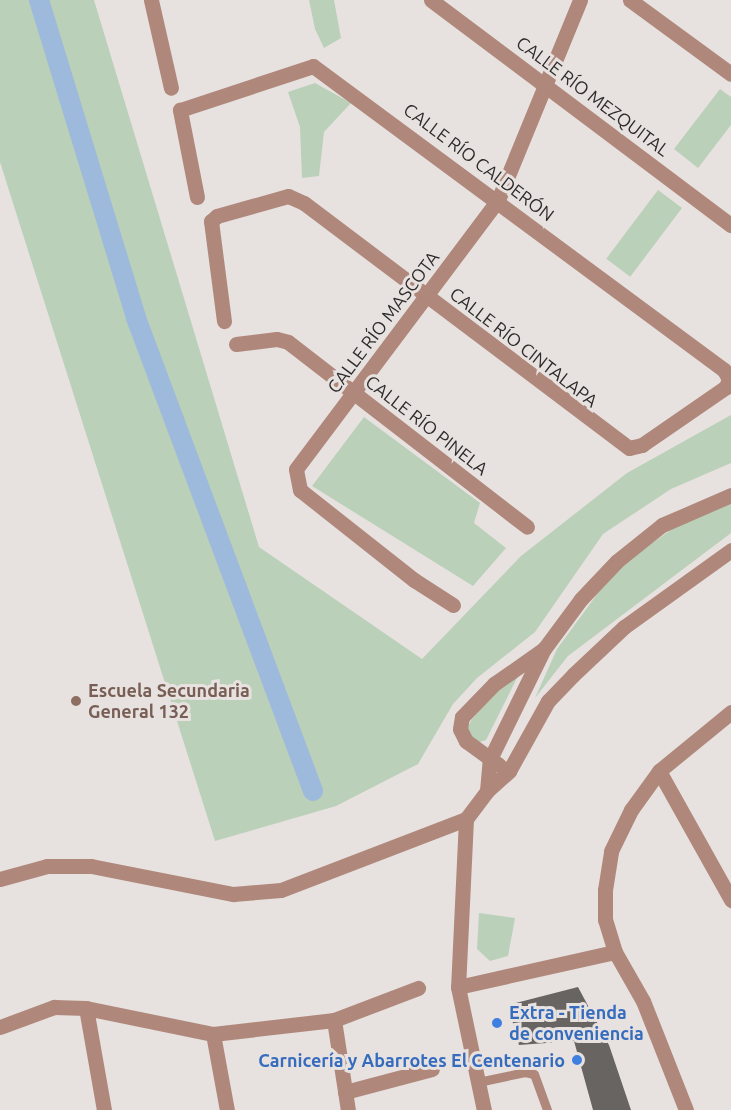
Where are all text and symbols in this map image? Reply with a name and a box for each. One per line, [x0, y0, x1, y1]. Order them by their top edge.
street label: CALLE RÍO MEZQUITAL [512, 31, 674, 161]
street label: CALLE RÍO CALDERÓN [400, 98, 558, 226]
street label: CALLE RÍO MASCOTA [323, 247, 443, 397]
street label: CALLE RÍO CINTALAPA [446, 282, 602, 412]
street label: CALLE RÍO PINELA [362, 371, 492, 479]
place label: Escuela Secundaria General 132 [88, 680, 250, 722]
marker: Escuela Secundaria General 132 [69, 694, 83, 708]
place label: Extra - Tienda de conveniencia [509, 1002, 644, 1044]
marker: Extra - Tienda de conveniencia [490, 1016, 504, 1030]
place label: Carnicería y Abarrotes El Centenario [258, 1049, 565, 1071]
marker: Carnicería y Abarrotes El Centenario [570, 1053, 584, 1067]

